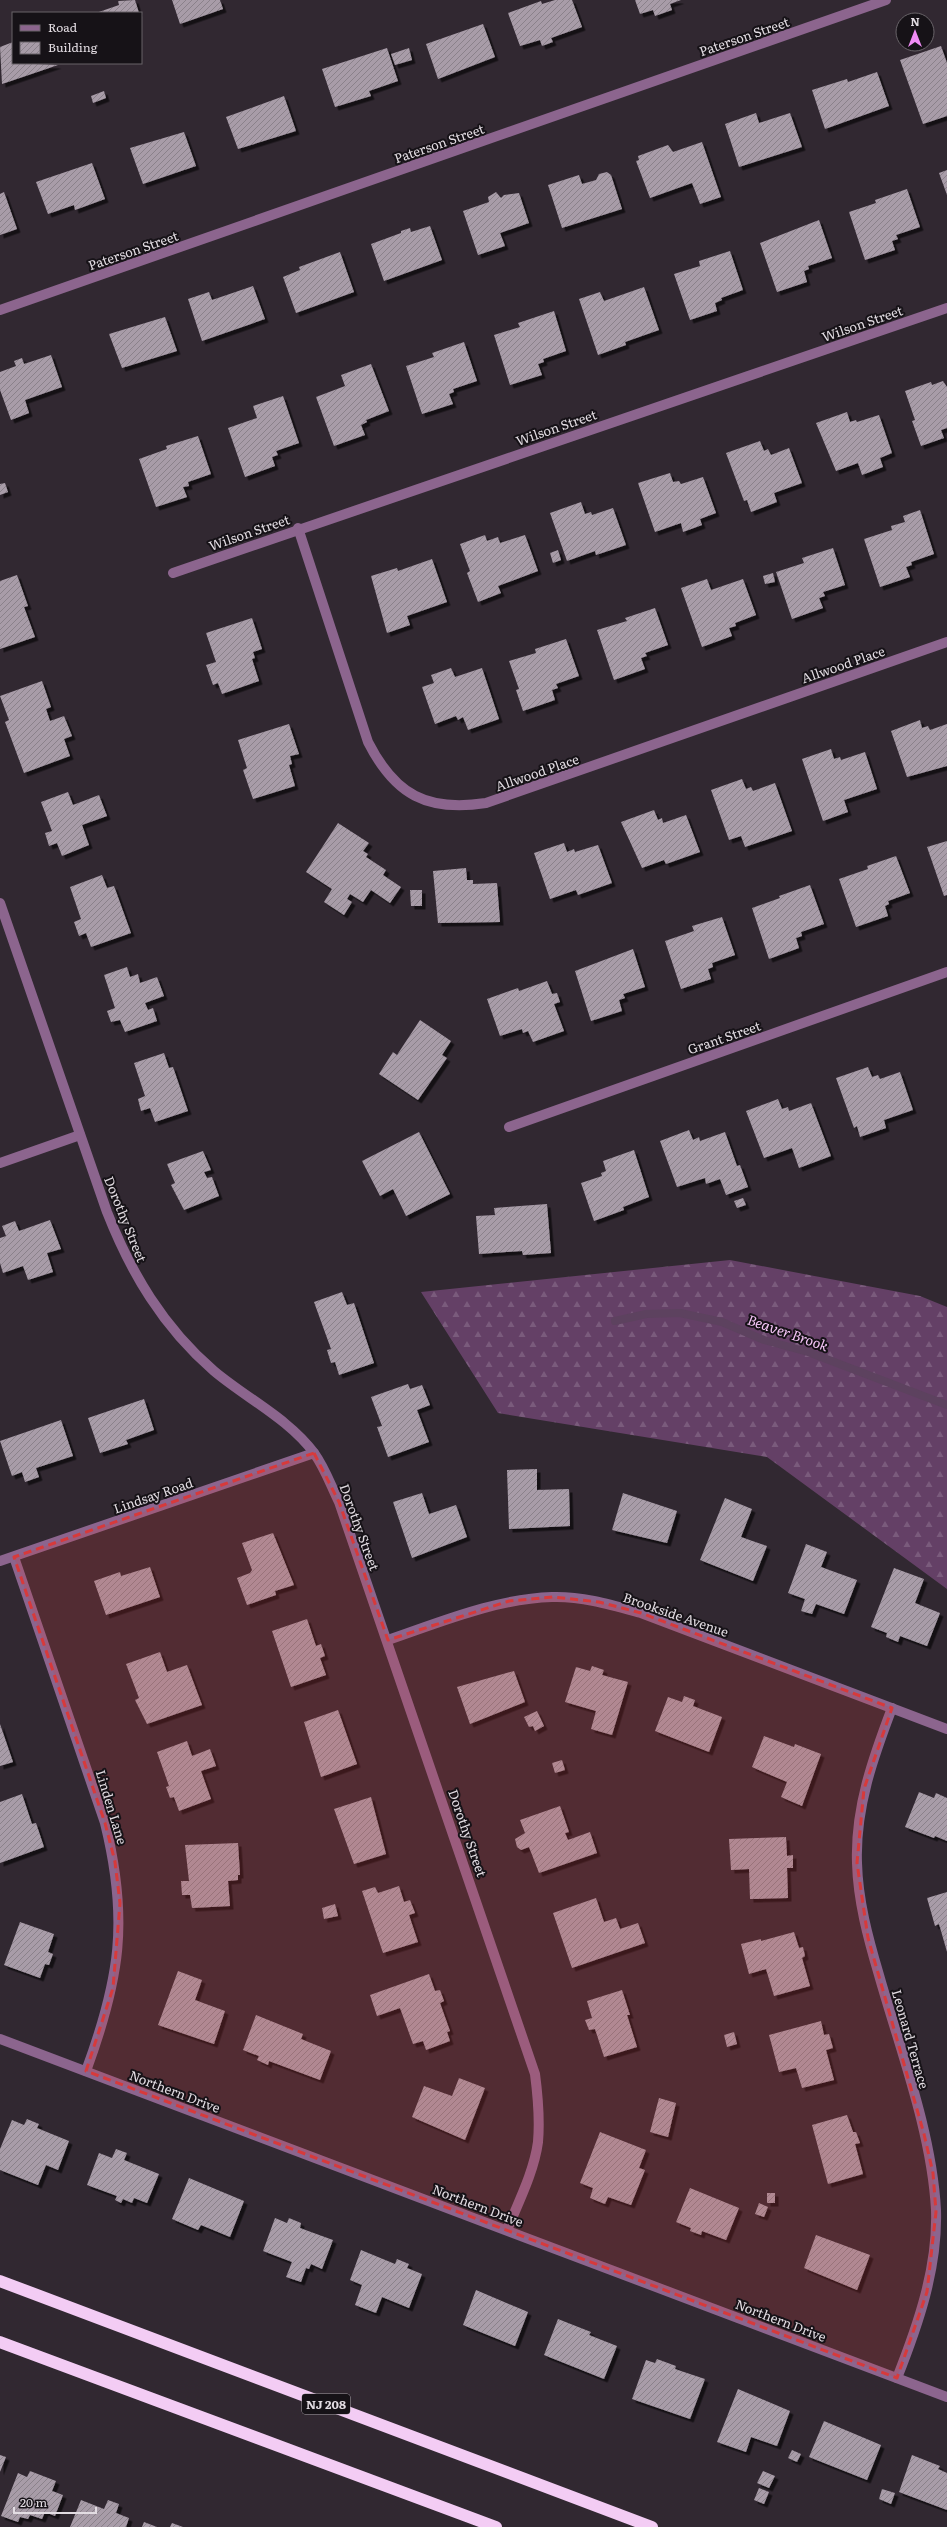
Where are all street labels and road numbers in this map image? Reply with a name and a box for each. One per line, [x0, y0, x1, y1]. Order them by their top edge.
street label: Paterson Street [696, 11, 792, 60]
street label: Paterson Street [391, 118, 487, 167]
street label: Paterson Street [85, 225, 181, 274]
street label: Wilson Street [819, 300, 906, 346]
street label: Wilson Street [513, 404, 600, 450]
street label: Wilson Street [206, 509, 293, 555]
street label: Allwood Place [799, 641, 888, 687]
street label: Allwood Place [493, 749, 582, 795]
street label: Grant Street [685, 1015, 764, 1058]
street label: Dorothy Street [100, 1173, 152, 1266]
street label: Lindsay Road [111, 1473, 195, 1517]
street label: Dorothy Street [335, 1481, 385, 1574]
street label: Brookside Avenue [621, 1587, 732, 1641]
street label: Linden Lane [92, 1767, 132, 1847]
street label: Dorothy Street [444, 1787, 492, 1880]
street label: Leonard Terrace [888, 1987, 934, 2091]
street label: Northern Drive [127, 2065, 223, 2117]
street label: Northern Drive [430, 2179, 526, 2231]
street label: Northern Drive [733, 2294, 829, 2346]
road number: NJ 208 [302, 2394, 350, 2414]

